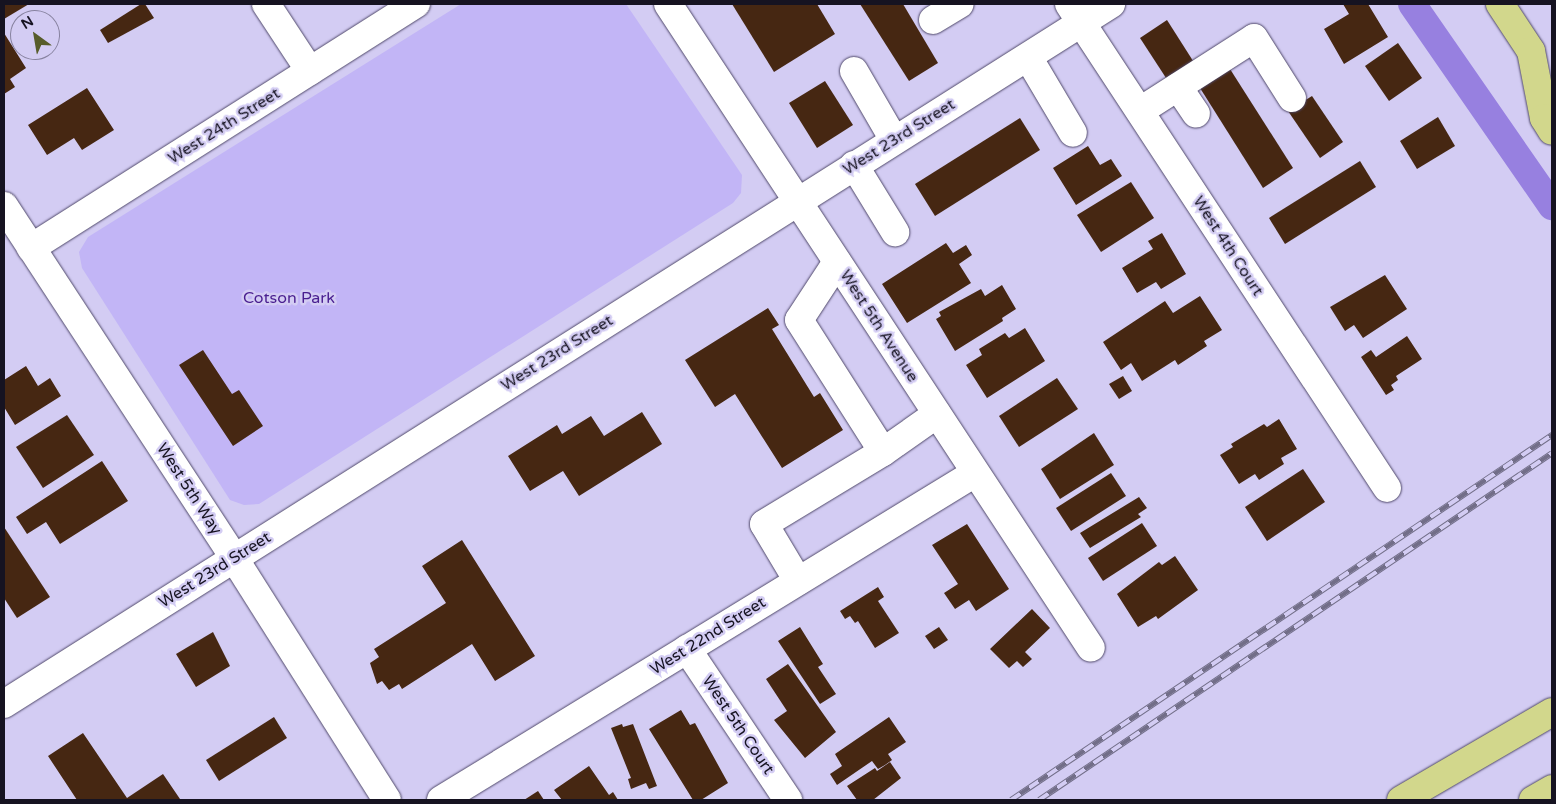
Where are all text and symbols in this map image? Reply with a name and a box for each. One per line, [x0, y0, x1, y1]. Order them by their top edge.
north arrow [10, 10, 60, 60]
text: N [18, 13, 37, 33]
street label: West 24th Street [165, 84, 283, 168]
street label: West 23rd Street [839, 95, 959, 179]
street label: West 4th Court [1189, 193, 1267, 299]
street label: West 5th Avenue [836, 266, 922, 386]
park label: Cotson Park [243, 288, 335, 308]
street label: West 23rd Street [497, 311, 617, 395]
street label: West 5th Way [152, 440, 226, 538]
street label: West 23rd Street [155, 528, 275, 612]
street label: West 22nd Street [647, 593, 769, 679]
street label: West 5th Court [698, 672, 778, 778]

